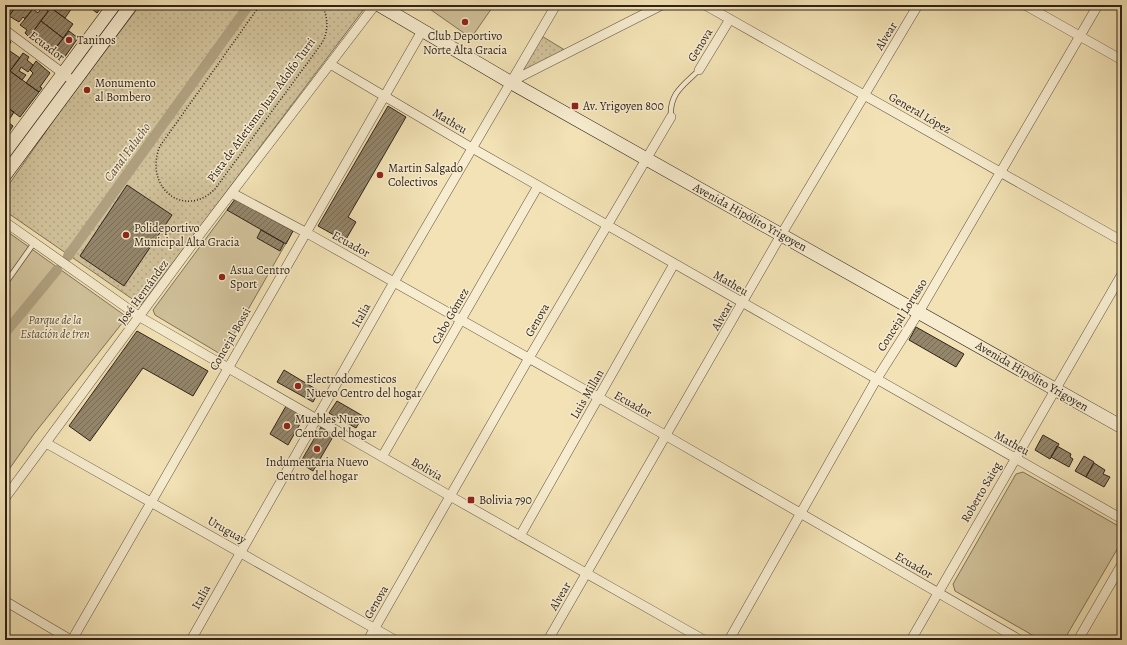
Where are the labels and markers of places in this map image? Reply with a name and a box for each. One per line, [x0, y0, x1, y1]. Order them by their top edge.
marker: Club Deportivo Norte Alta Gracia [460, 17, 470, 27]
place label: Club Deportivo Norte Alta Gracia [423, 28, 507, 58]
place label: Taninos [77, 32, 116, 48]
marker: Taninos [64, 35, 74, 45]
place label: Monumento al Bombero [95, 75, 156, 105]
marker: Monumento al Bombero [82, 85, 92, 95]
place label: Av. Yrigoyen 800 [582, 98, 664, 114]
marker: Av. Yrigoyen 800 [570, 101, 580, 111]
place label: Martin Salgado Colectivos [388, 160, 463, 190]
marker: Martin Salgado Colectivos [375, 170, 385, 180]
place label: Polideportivo Municipal Alta Gracia [134, 220, 240, 250]
marker: Polideportivo Municipal Alta Gracia [121, 230, 131, 240]
place label: Asua Centro Sport [229, 262, 290, 292]
marker: Asua Centro Sport [217, 272, 227, 282]
place label: Electrodomesticos Nuevo Centro del hogar [306, 371, 422, 401]
marker: Electrodomesticos Nuevo Centro del hogar [293, 381, 303, 391]
place label: Muebles Nuevo Centro del hogar [295, 411, 377, 441]
marker: Muebles Nuevo Centro del hogar [282, 421, 292, 431]
marker: Indumentaria Nuevo Centro del hogar [312, 444, 322, 454]
place label: Indumentaria Nuevo Centro del hogar [266, 454, 368, 484]
place label: Bolivia 790 [479, 492, 532, 508]
marker: Bolivia 790 [466, 495, 476, 505]

